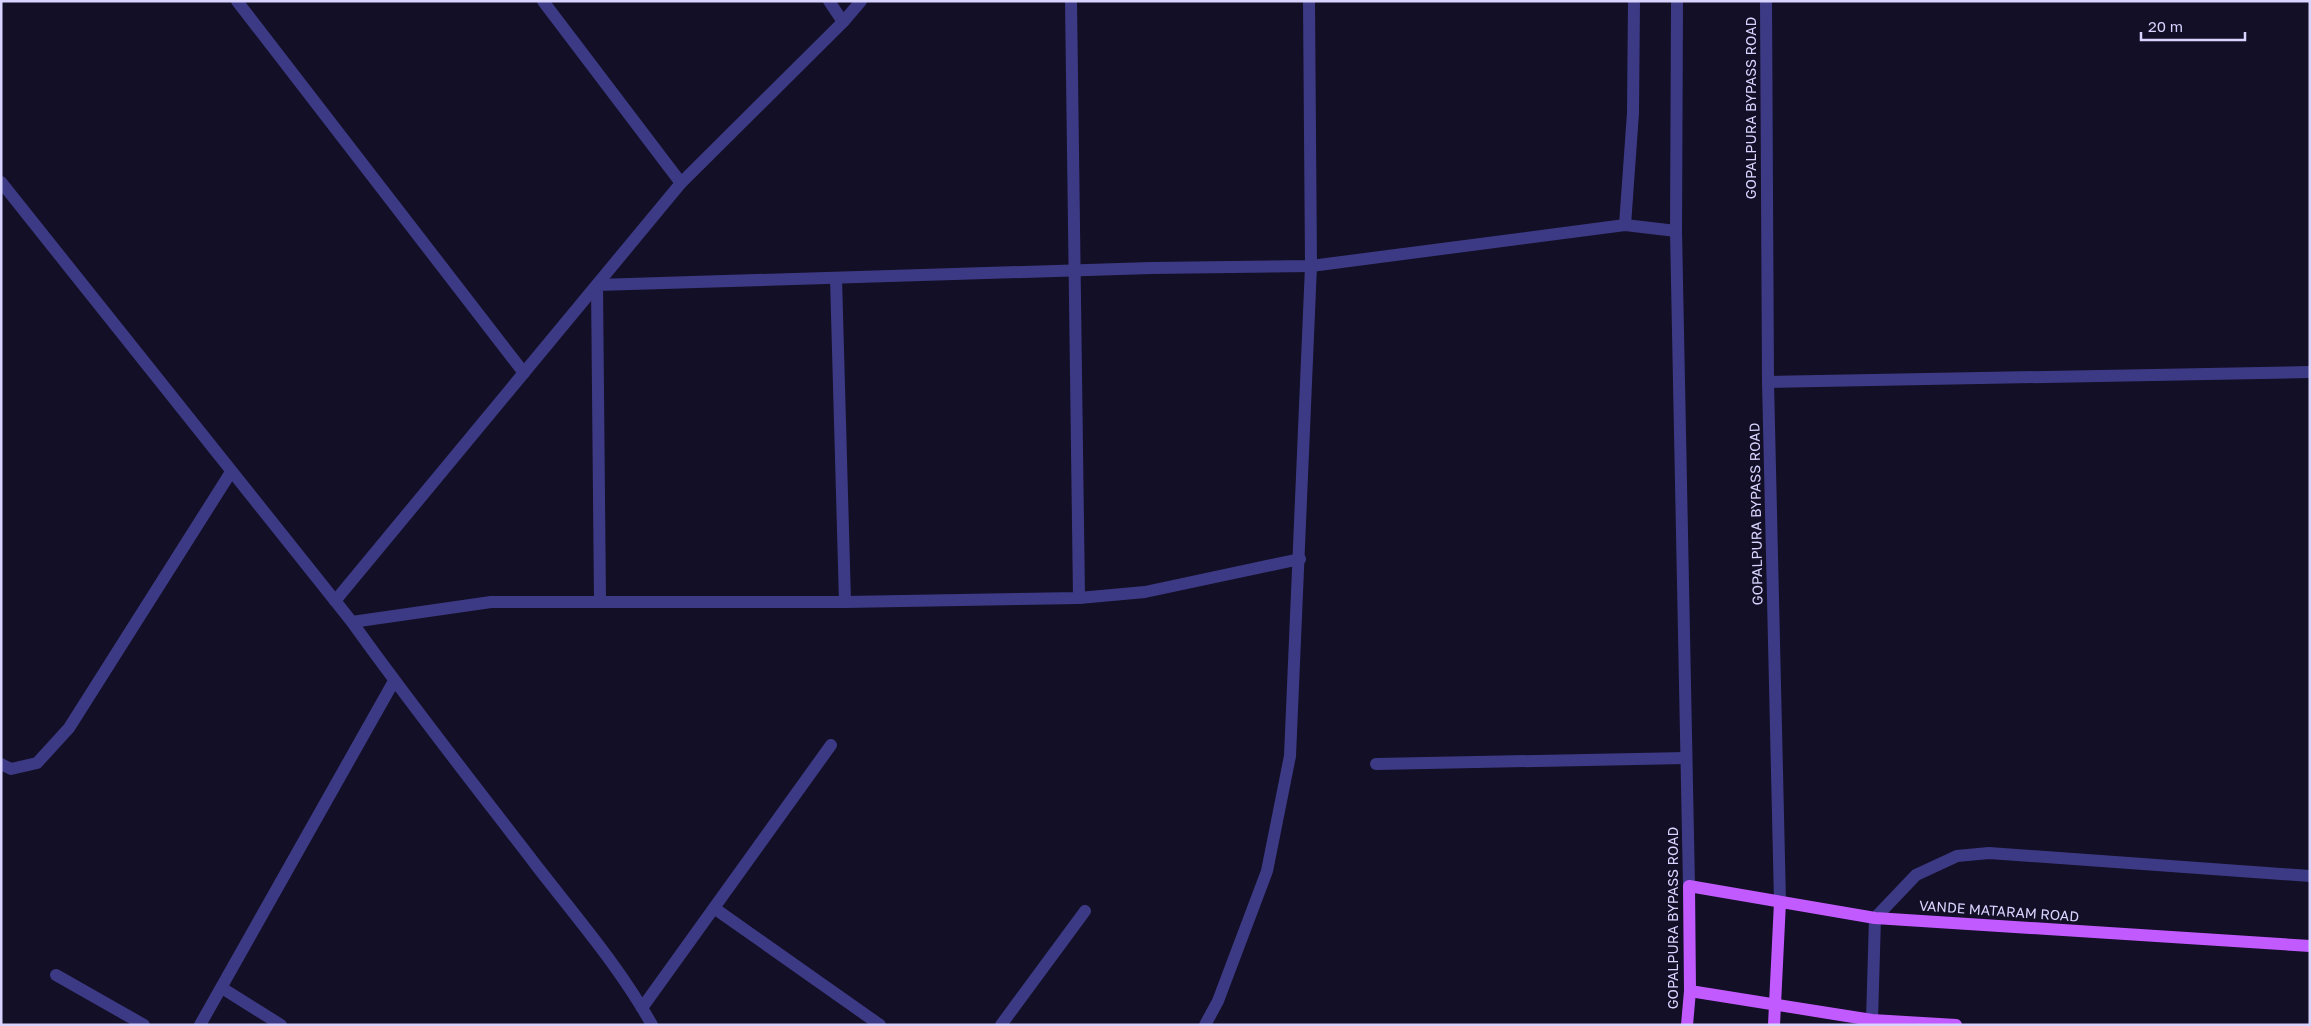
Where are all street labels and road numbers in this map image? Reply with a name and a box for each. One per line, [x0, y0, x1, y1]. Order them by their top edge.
street label: GOPALPURA BYPASS ROAD [1742, 17, 1759, 199]
street label: GOPALPURA BYPASS ROAD [1745, 423, 1766, 605]
street label: GOPALPURA BYPASS ROAD [1664, 827, 1681, 1009]
street label: VANDE MATARAM ROAD [1918, 896, 2080, 925]

